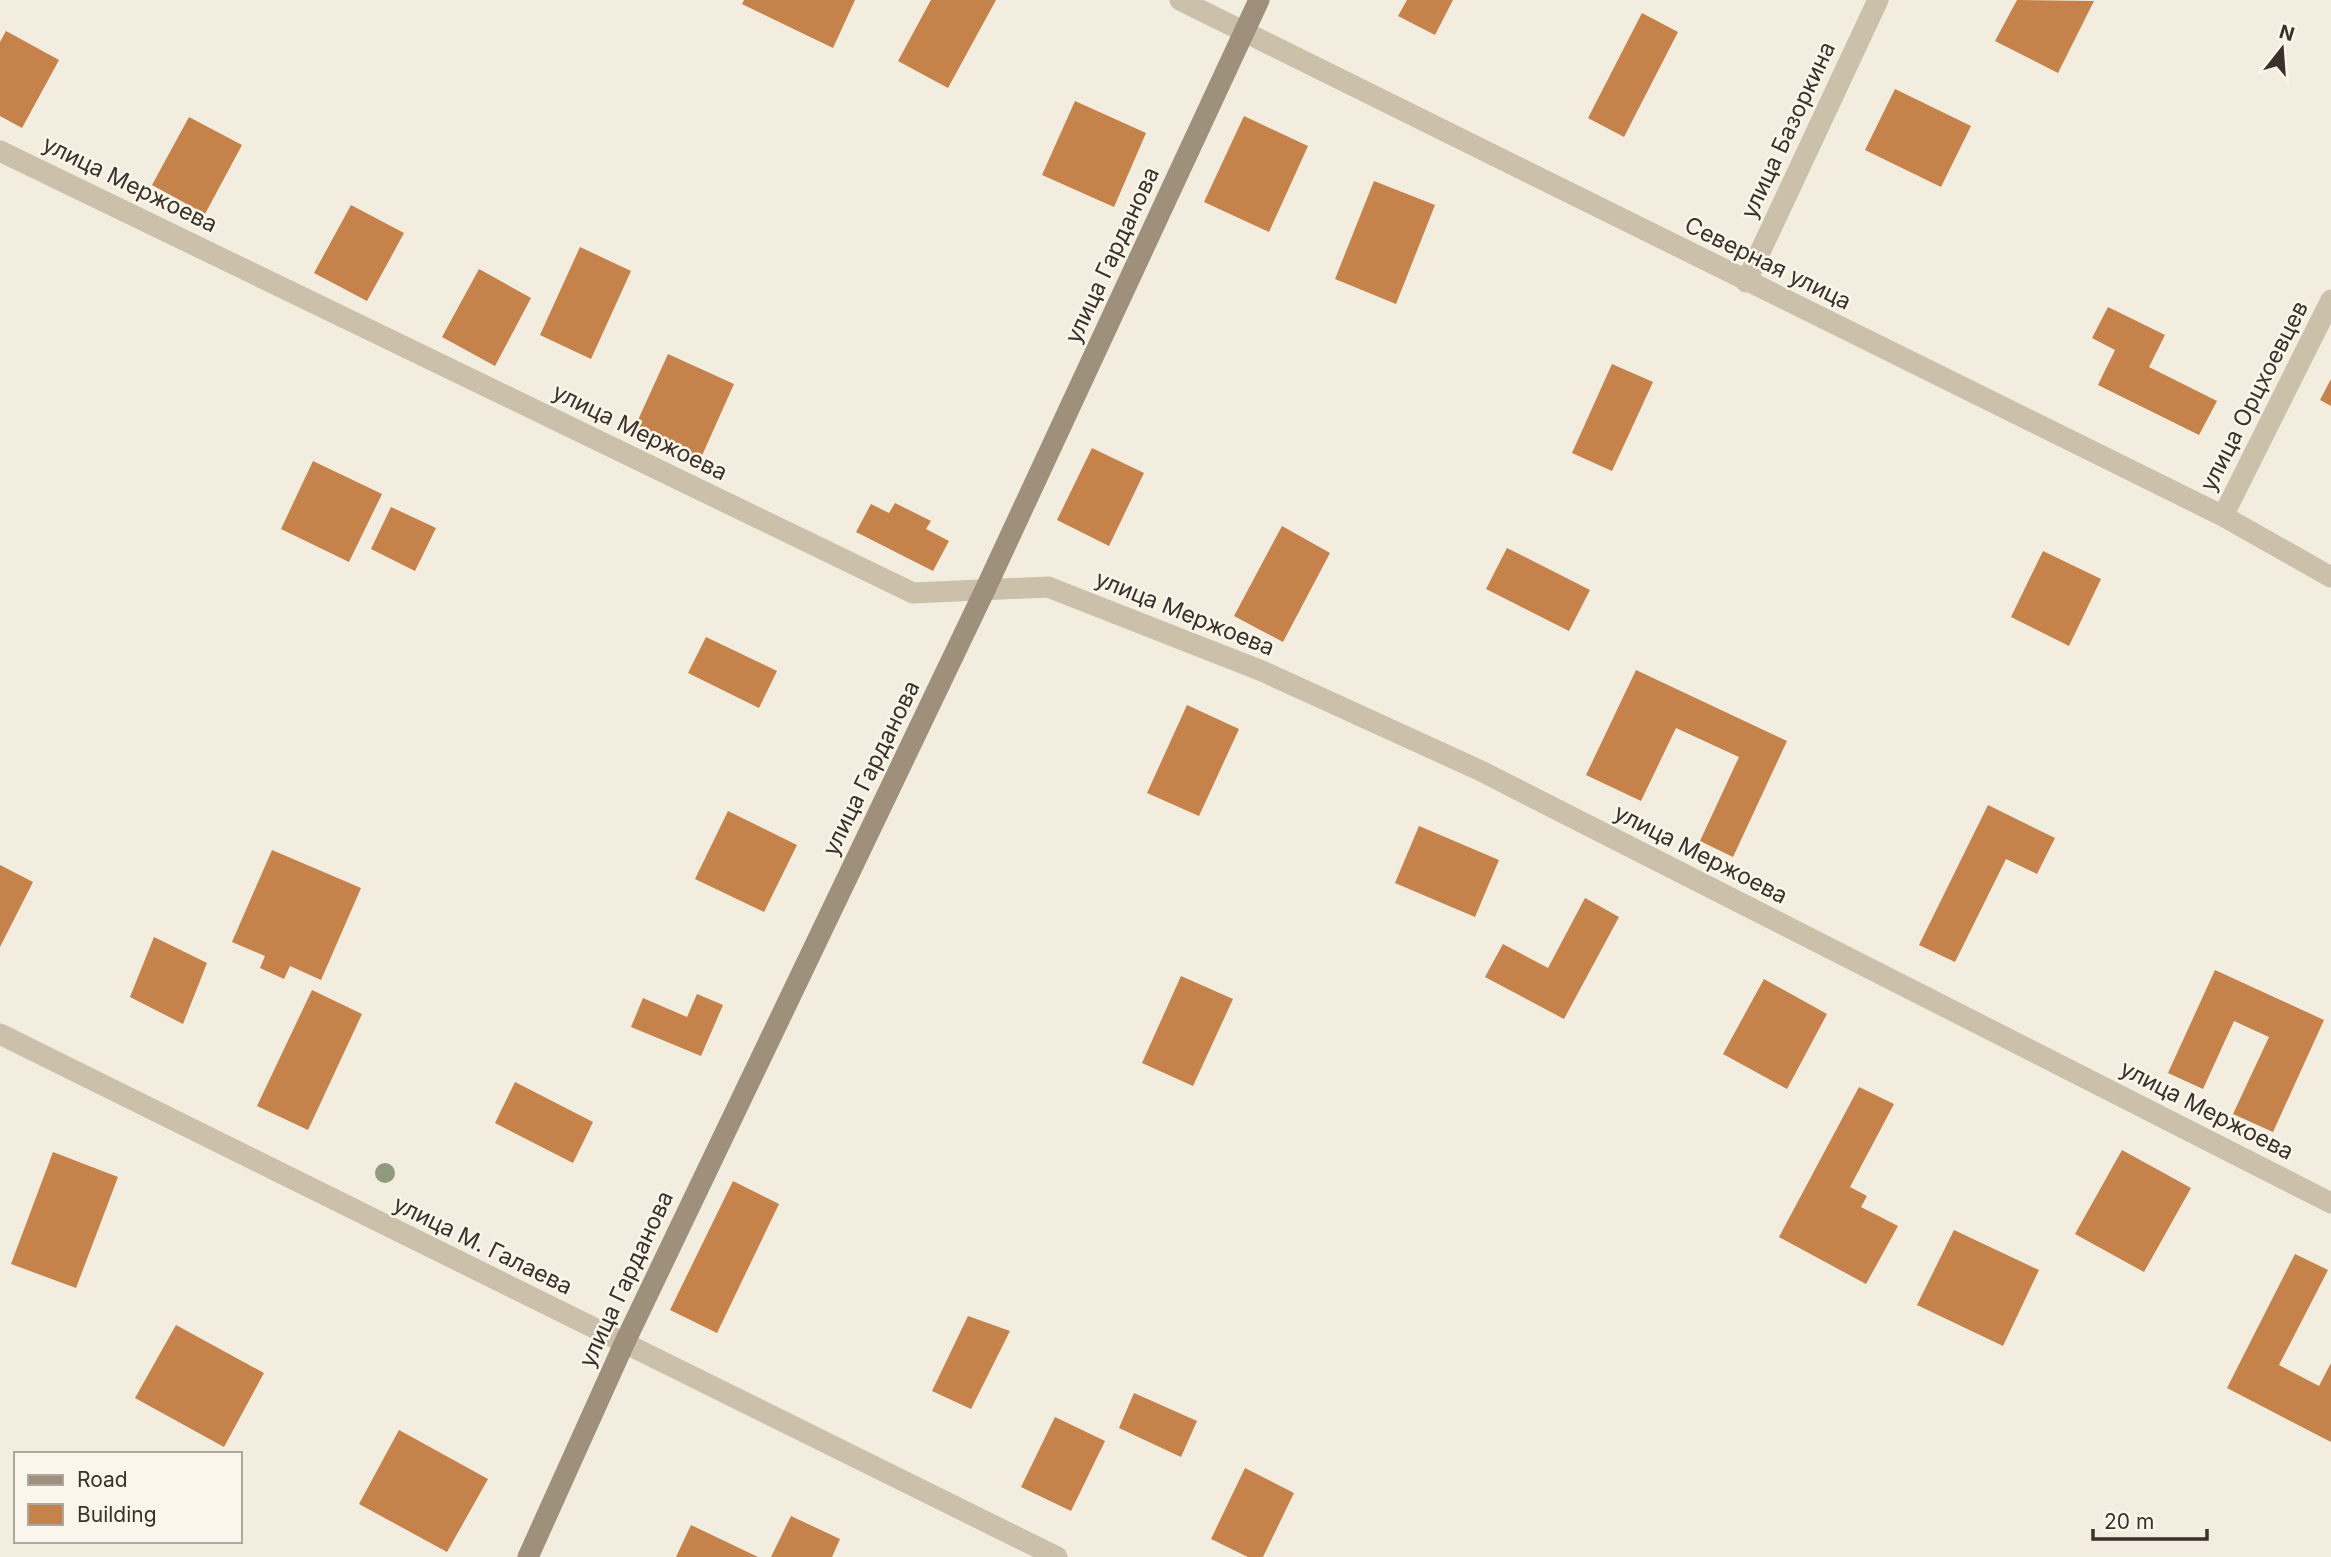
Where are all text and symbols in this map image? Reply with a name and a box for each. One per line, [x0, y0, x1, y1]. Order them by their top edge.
north arrow [2247, 14, 2317, 84]
text: N [2277, 20, 2297, 46]
street label: улица Базоркина [1735, 37, 1841, 223]
street label: улица Мержоева [38, 130, 222, 238]
street label: улица Гарданова [1059, 162, 1165, 348]
street label: Северная улица [1680, 211, 1856, 315]
street label: улица Орцхоевцев [2194, 296, 2314, 496]
street label: улица Мержоева [548, 378, 732, 486]
street label: улица Мержоева [1091, 564, 1279, 662]
street label: улица Гарданова [817, 676, 925, 860]
street label: улица Мержоева [1610, 798, 1792, 910]
street label: улица Мержоева [2116, 1054, 2298, 1166]
street label: улица Гарданова [573, 1186, 679, 1372]
street label: улица М. Галаева [389, 1190, 577, 1300]
legend [14, 1452, 242, 1543]
text: Road [77, 1467, 128, 1492]
scale bar [2093, 1498, 2207, 1542]
text: Building [77, 1502, 157, 1527]
text: 20 m [2104, 1509, 2154, 1534]

